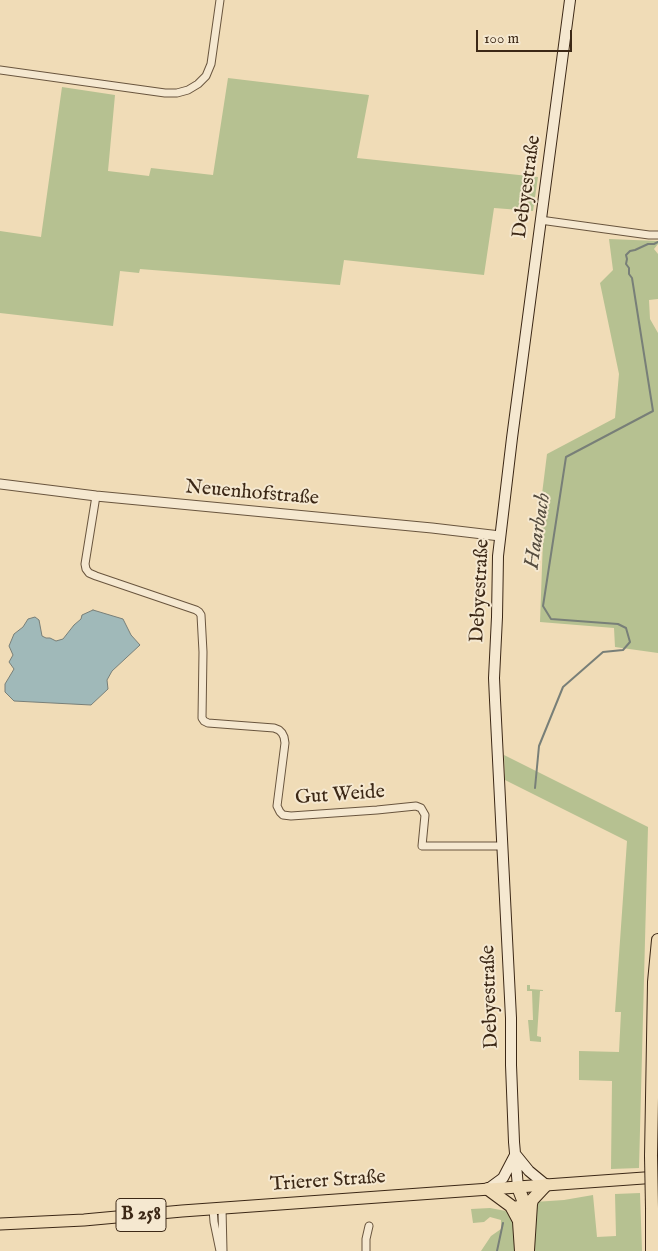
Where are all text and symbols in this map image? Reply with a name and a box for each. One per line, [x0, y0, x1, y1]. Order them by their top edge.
scale bar [478, 20, 574, 52]
text: 100 m [484, 29, 519, 48]
street label: Debyestraße [509, 134, 547, 240]
street label: Neuenhofstraße [184, 476, 320, 512]
water label: Haarbach [521, 491, 557, 571]
street label: Debyestraße [466, 539, 496, 643]
street label: Gut Weide [294, 781, 386, 811]
street label: Debyestraße [477, 945, 505, 1049]
street label: Trierer Straße [269, 1166, 387, 1198]
road number: B 258 [116, 1198, 166, 1232]

